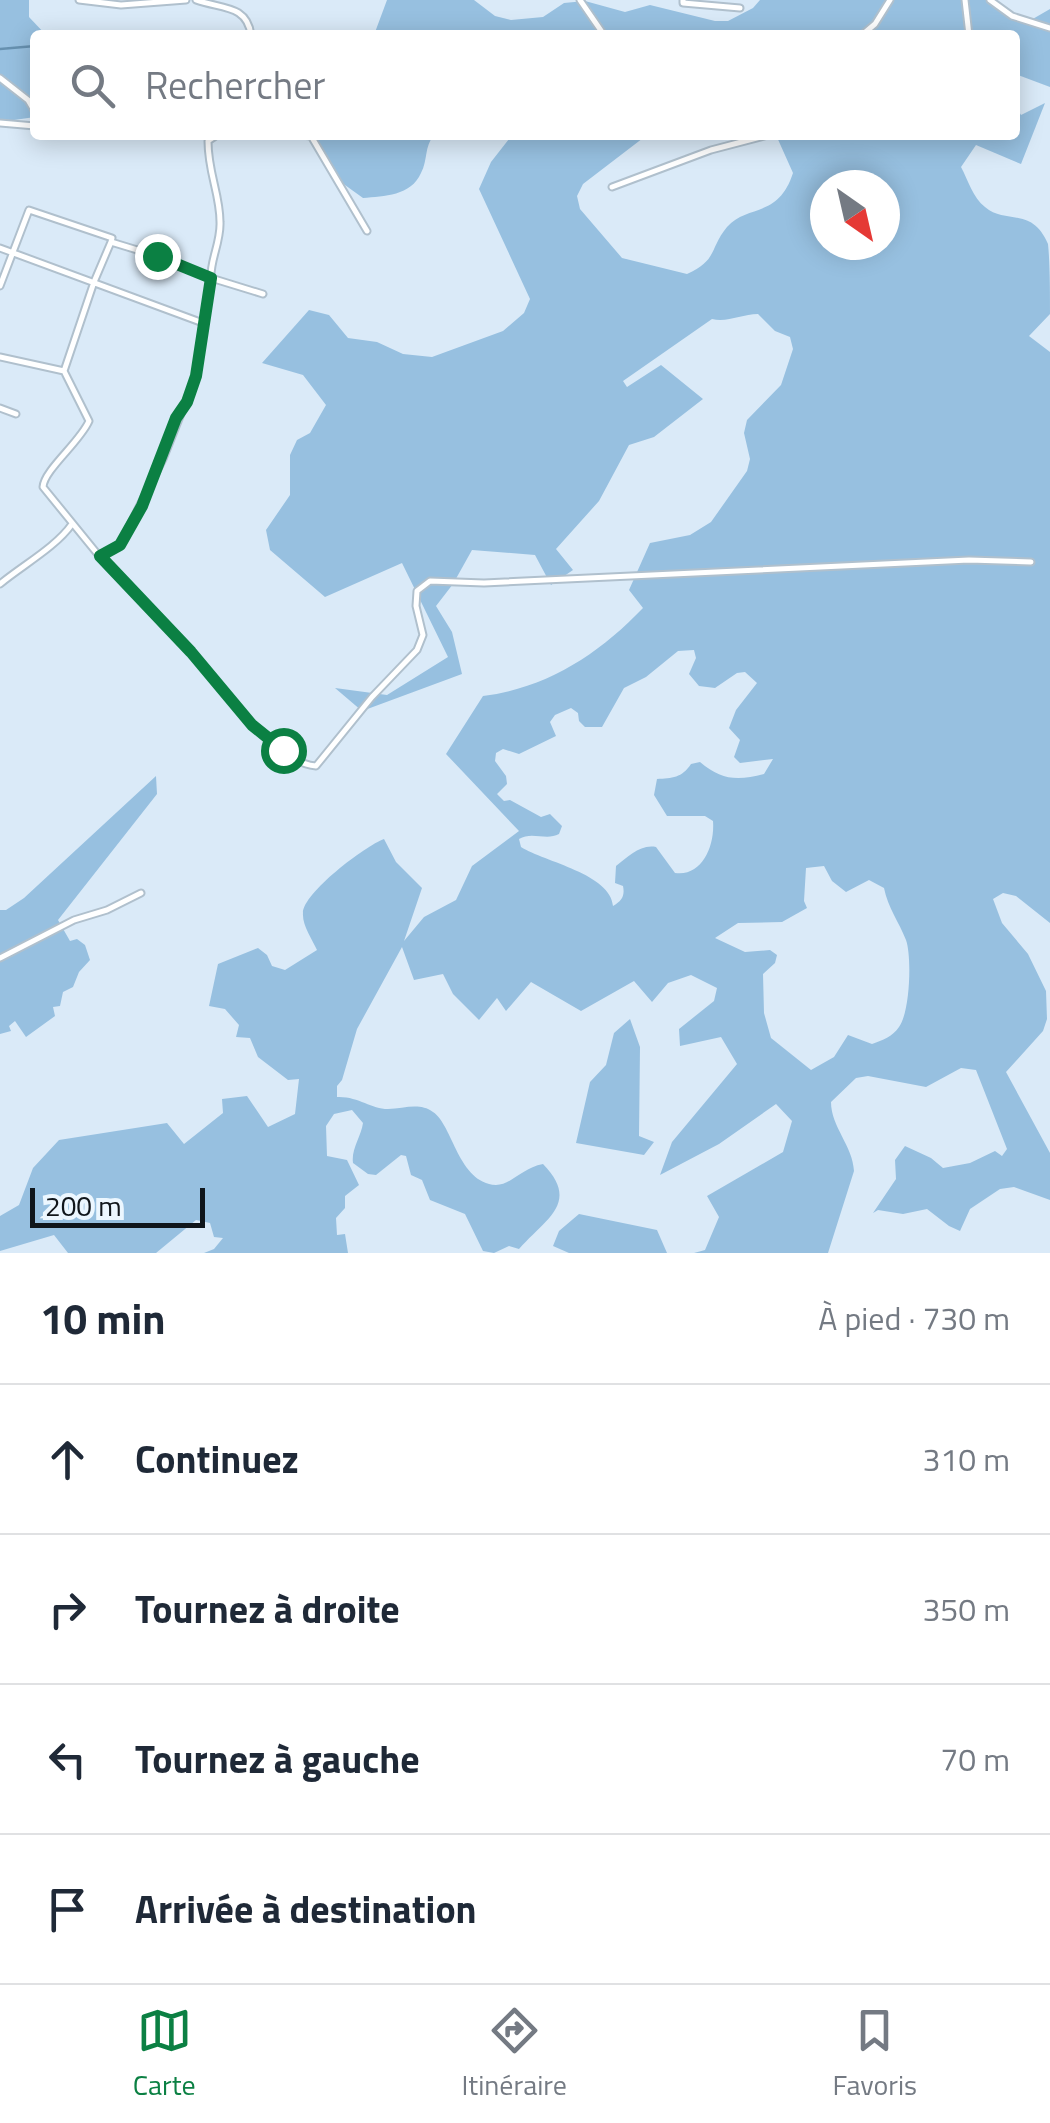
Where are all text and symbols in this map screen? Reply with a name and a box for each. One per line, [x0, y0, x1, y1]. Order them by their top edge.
search box [30, 30, 1020, 140]
text: Rechercher [145, 56, 326, 114]
icon: search [65, 58, 120, 113]
north arrow [810, 170, 900, 260]
route end [135, 234, 181, 280]
route start [261, 728, 307, 774]
scale bar [30, 1183, 205, 1228]
text: 200 m [45, 1184, 122, 1227]
text: 10 min [40, 1286, 166, 1350]
text: À pied · 730 m [818, 1294, 1010, 1342]
text: Continuez [135, 1430, 299, 1488]
icon: ahead [40, 1432, 95, 1487]
text: 310 m [922, 1435, 1010, 1483]
text: Tournez à droite [135, 1580, 400, 1638]
icon: right [40, 1582, 95, 1637]
text: 350 m [922, 1585, 1010, 1633]
text: Tournez à gauche [135, 1730, 420, 1788]
icon: left [40, 1732, 95, 1787]
text: 70 m [940, 1735, 1010, 1783]
text: Arrivée à destination [135, 1880, 477, 1938]
icon: arrive [40, 1882, 95, 1937]
tab: Carte [133, 2003, 196, 2106]
tab: Itinéraire [461, 2003, 567, 2106]
tab: Favoris [833, 2003, 917, 2106]

